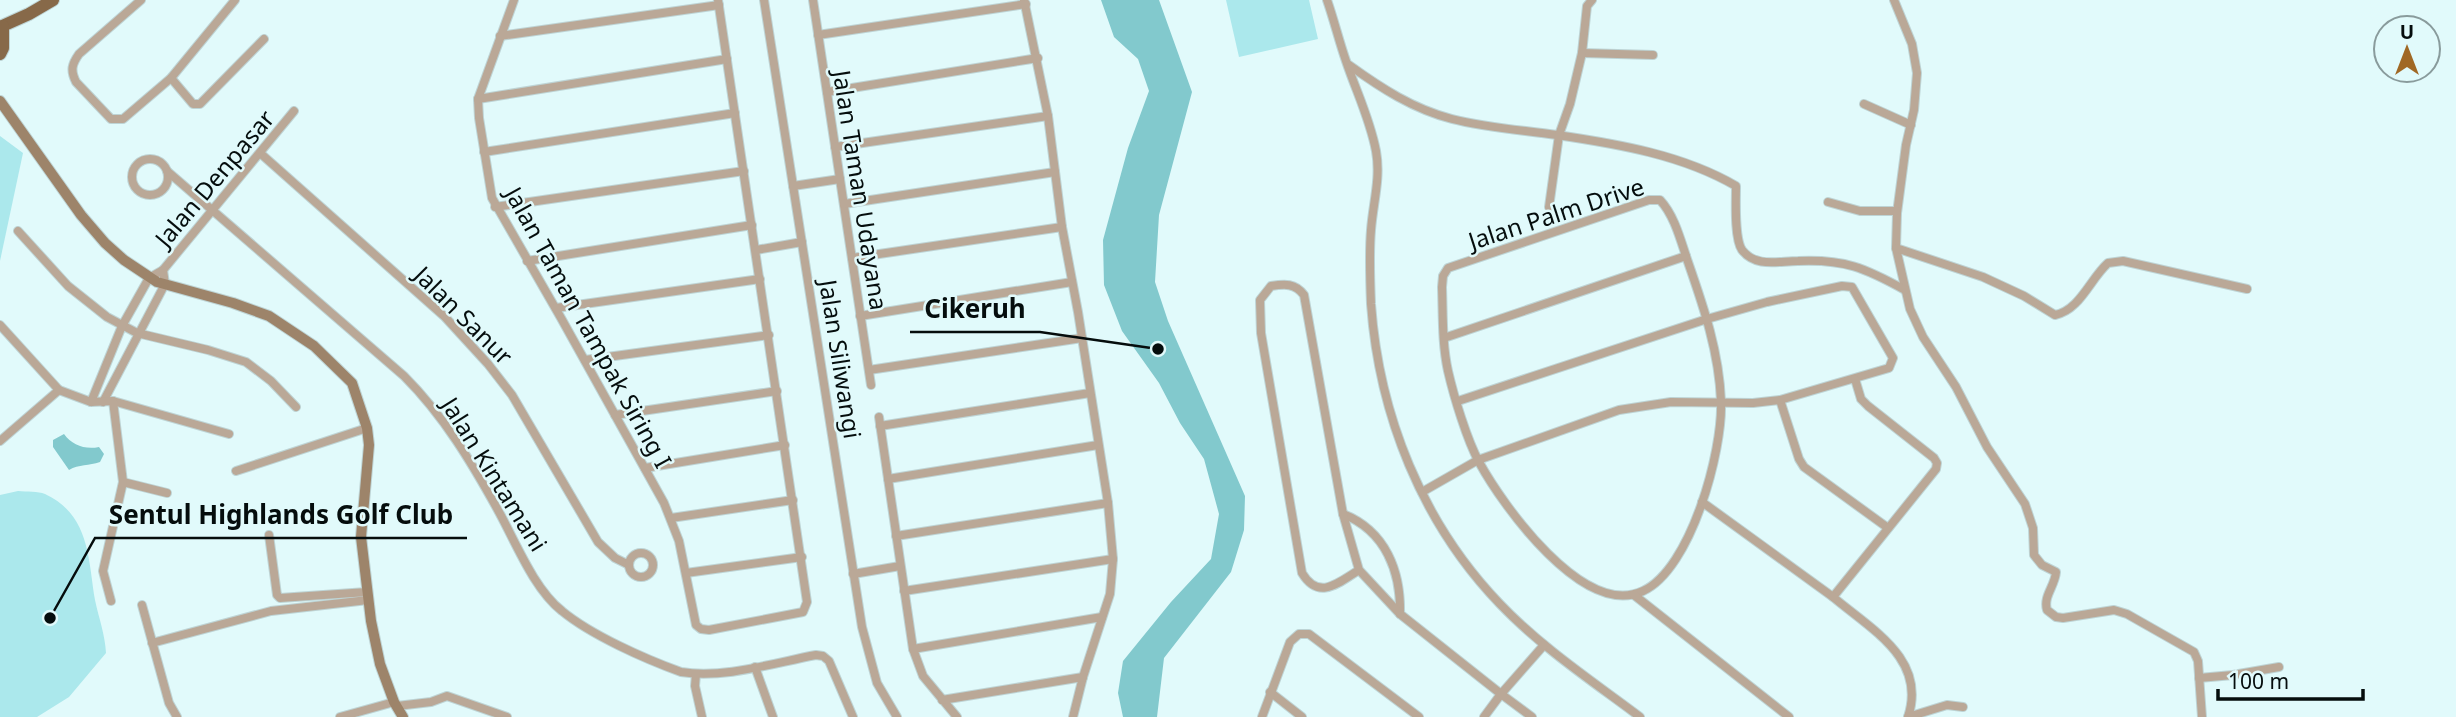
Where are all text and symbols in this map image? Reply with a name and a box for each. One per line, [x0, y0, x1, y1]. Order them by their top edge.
north arrow [2372, 14, 2442, 84]
text: U [2400, 19, 2414, 45]
street label: Jalan Taman Udayana [825, 66, 896, 312]
street label: Jalan Denpasar [146, 102, 281, 255]
street label: Jalan Palm Drive [1462, 169, 1648, 258]
street label: Jalan Taman Tampak Siring I [497, 179, 680, 473]
street label: Jalan Sanur [406, 257, 521, 372]
street label: Jalan Siliwangi [812, 275, 870, 441]
callout: Cikeruh [910, 285, 1040, 332]
text: Cikeruh [924, 290, 1026, 326]
street label: Jalan Kintamani [433, 389, 556, 557]
callout: Sentul Highlands Golf Club [95, 491, 467, 538]
text: Sentul Highlands Golf Club [109, 496, 453, 532]
scale bar [2218, 658, 2363, 702]
text: 100 m [2228, 667, 2289, 695]

